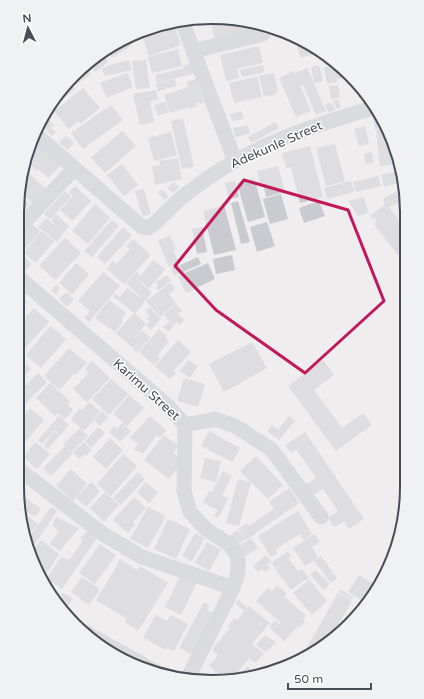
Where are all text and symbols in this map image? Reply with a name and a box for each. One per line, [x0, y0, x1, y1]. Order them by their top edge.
north arrow [8, 8, 48, 48]
text: N [22, 12, 32, 25]
street label: Adekunle Street [228, 117, 325, 172]
street label: Karimu Street [110, 356, 183, 424]
scale bar [288, 665, 371, 691]
text: 50 m [294, 672, 323, 686]

